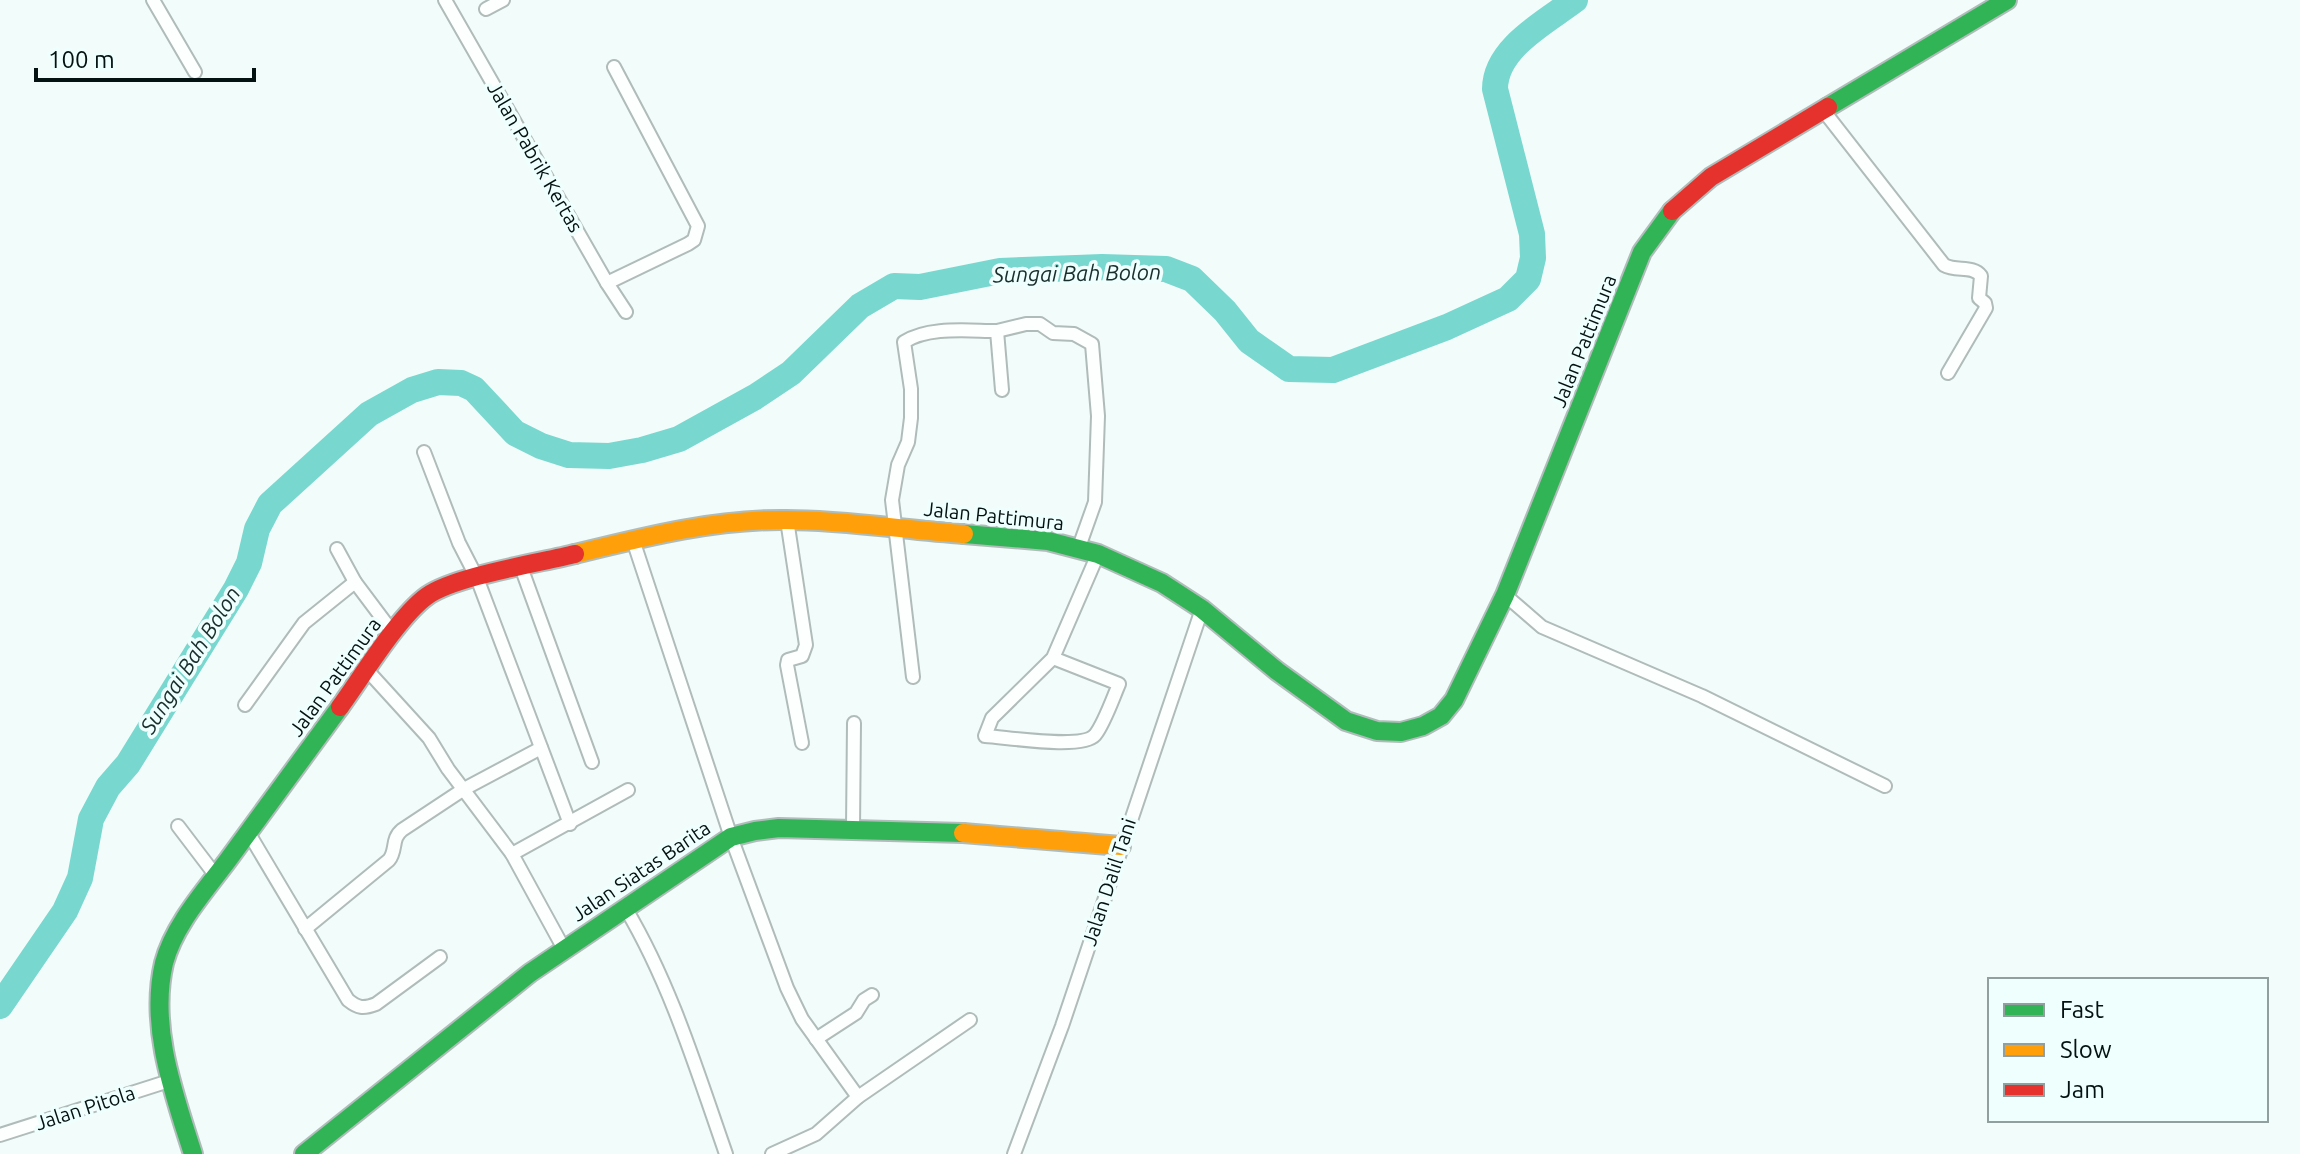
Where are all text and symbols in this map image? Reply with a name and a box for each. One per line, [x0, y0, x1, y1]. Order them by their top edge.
scale bar [36, 32, 254, 82]
text: 100 m [48, 46, 115, 73]
street label: Jalan Pabrik Kertas [483, 77, 588, 236]
water label: Sungai Bah Bolon [992, 259, 1161, 286]
street label: Jalan Pattimura [1546, 271, 1621, 410]
street label: Jalan Pattimura [923, 497, 1065, 534]
water label: Sungai Bah Bolon [134, 582, 245, 739]
street label: Jalan Pattimura [284, 613, 385, 740]
street label: Jalan Dalil Tani [1077, 815, 1140, 949]
street label: Jalan Siatas Barita [567, 816, 714, 925]
legend [1988, 978, 2268, 1122]
text: Fast [2060, 996, 2104, 1023]
text: Slow [2060, 1036, 2112, 1063]
text: Jam [2060, 1076, 2105, 1103]
street label: Jalan Pitola [32, 1081, 138, 1134]

